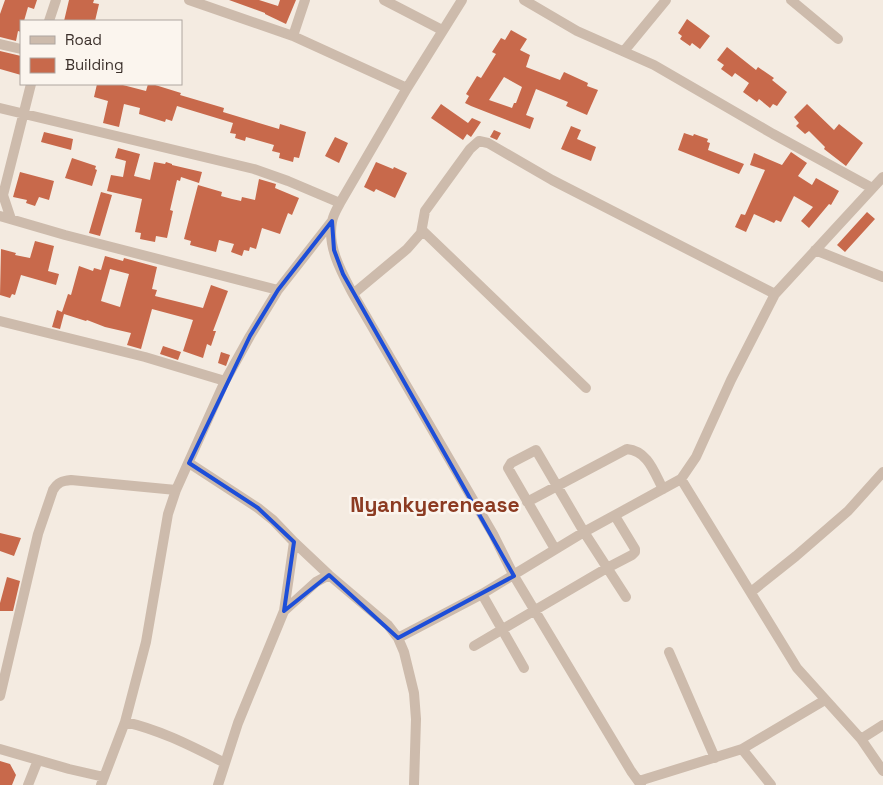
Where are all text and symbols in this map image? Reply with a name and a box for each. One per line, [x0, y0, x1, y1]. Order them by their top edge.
legend [20, 20, 182, 85]
text: Road [65, 30, 102, 49]
text: Building [65, 55, 124, 74]
district label: Nyankyerenease [350, 491, 520, 518]

